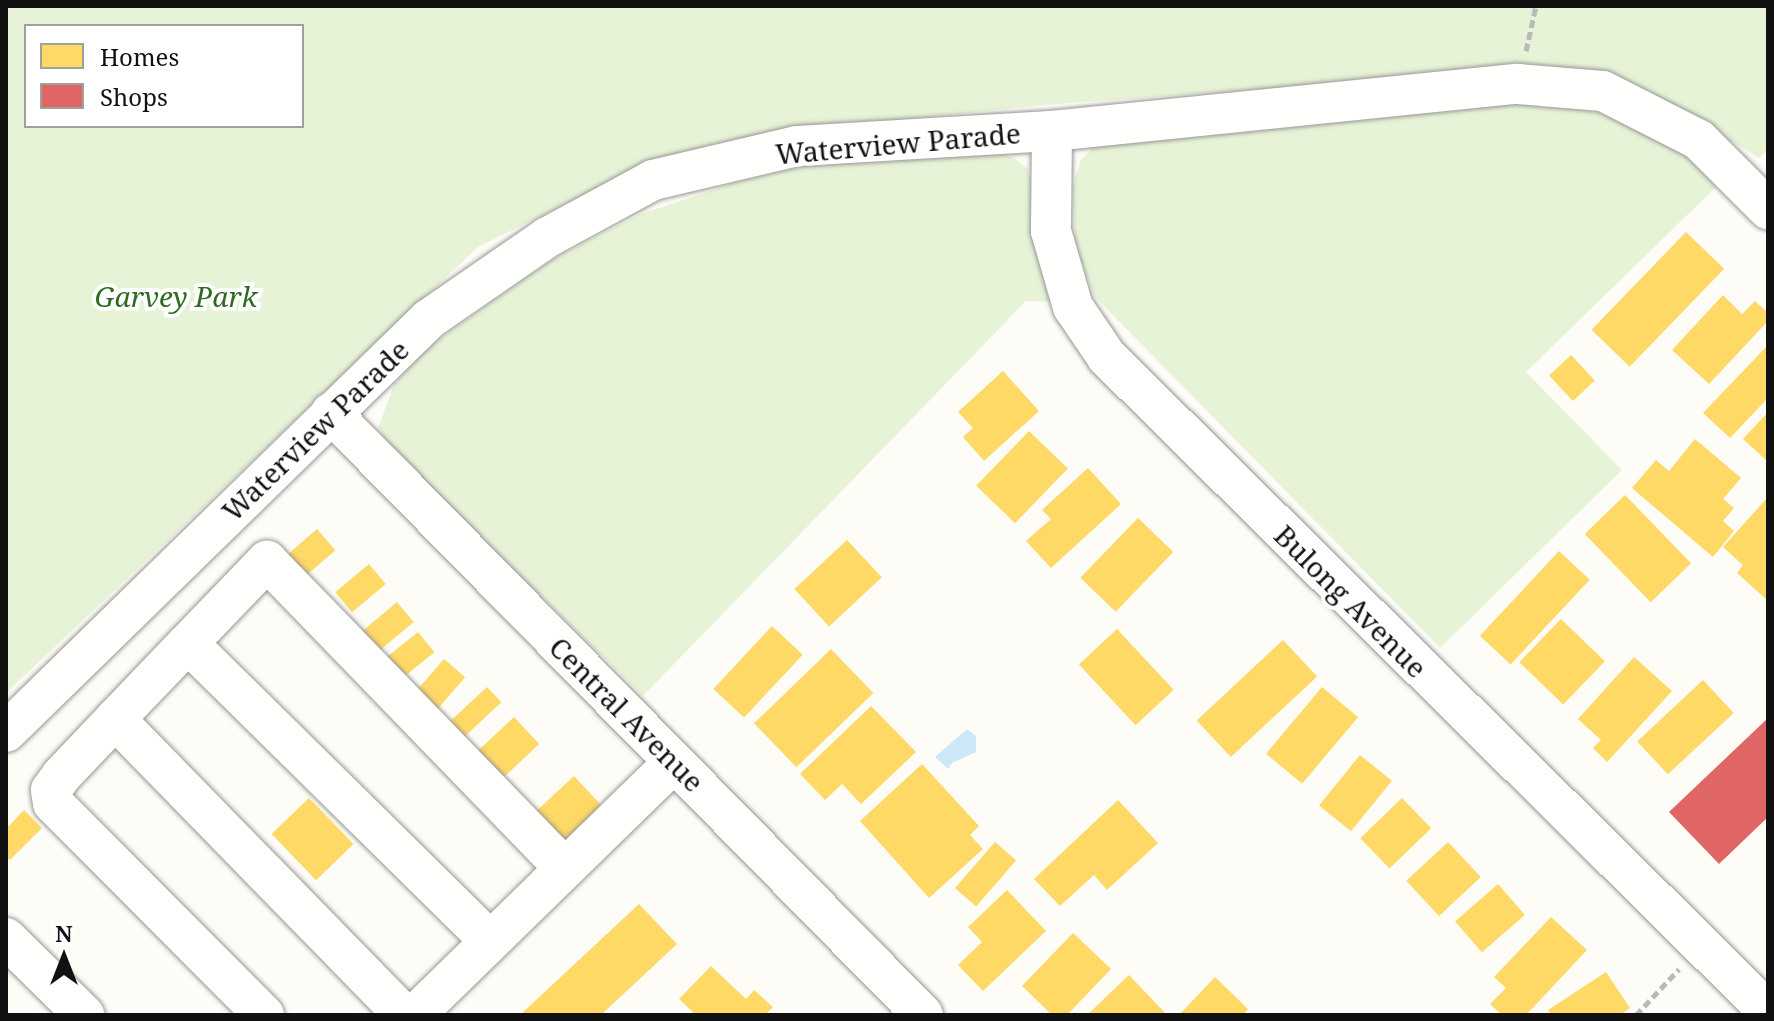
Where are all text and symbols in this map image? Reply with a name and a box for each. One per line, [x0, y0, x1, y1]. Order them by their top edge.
legend [24, 24, 304, 128]
text: Homes [100, 40, 179, 73]
text: Shops [100, 80, 168, 113]
street label: Waterview Parade [774, 116, 1022, 170]
park label: Garvey Park [95, 279, 257, 313]
street label: Waterview Parade [215, 332, 415, 528]
street label: Bulong Avenue [1268, 518, 1434, 684]
street label: Central Avenue [543, 630, 711, 798]
north arrow [24, 917, 104, 997]
text: N [55, 918, 73, 948]

